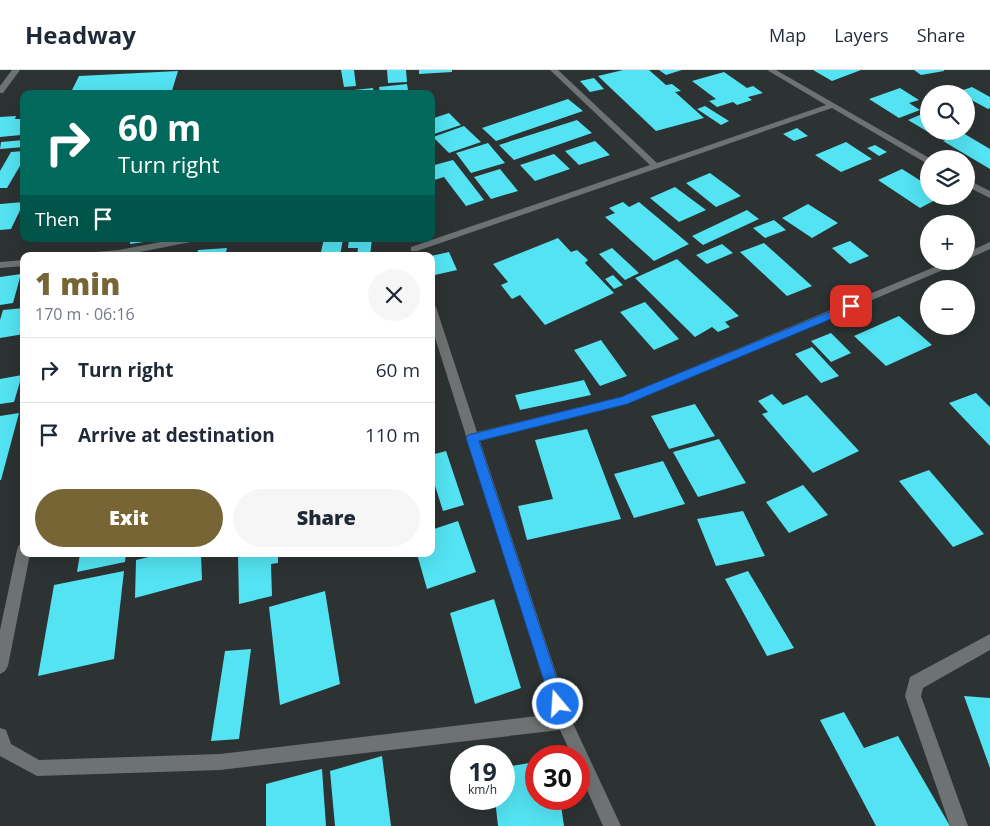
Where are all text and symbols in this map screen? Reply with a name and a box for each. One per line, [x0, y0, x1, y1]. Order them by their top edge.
text: Headway [25, 18, 136, 51]
text: Map [769, 23, 806, 47]
text: Layers [834, 23, 889, 47]
text: Share [917, 23, 965, 47]
map controls [920, 85, 975, 335]
button: search [920, 85, 975, 140]
text: 60 m [118, 104, 201, 151]
icon: right [35, 110, 100, 175]
text: Turn right [118, 149, 220, 179]
button: layers [920, 150, 975, 205]
icon: arrive [89, 205, 117, 233]
text: Then [35, 206, 79, 232]
button: + [920, 215, 975, 270]
text: 1 min [35, 263, 120, 304]
button: close [368, 269, 420, 321]
button: − [920, 280, 975, 335]
pin [830, 285, 872, 327]
icon: arrive [837, 292, 865, 320]
text: 170 m · 06:16 [35, 303, 135, 325]
icon: right [35, 356, 63, 384]
text: Turn right [78, 357, 173, 383]
text: 60 m [376, 357, 420, 383]
icon: arrive [35, 421, 63, 449]
text: Arrive at destination [78, 422, 275, 448]
text: 110 m [365, 422, 420, 448]
button: Exit [35, 489, 223, 547]
button: Share [233, 489, 420, 547]
position arrow [531, 677, 583, 729]
speed limit sign: 30 [525, 745, 590, 810]
text: 19 [468, 754, 497, 788]
text: km/h [468, 781, 497, 798]

